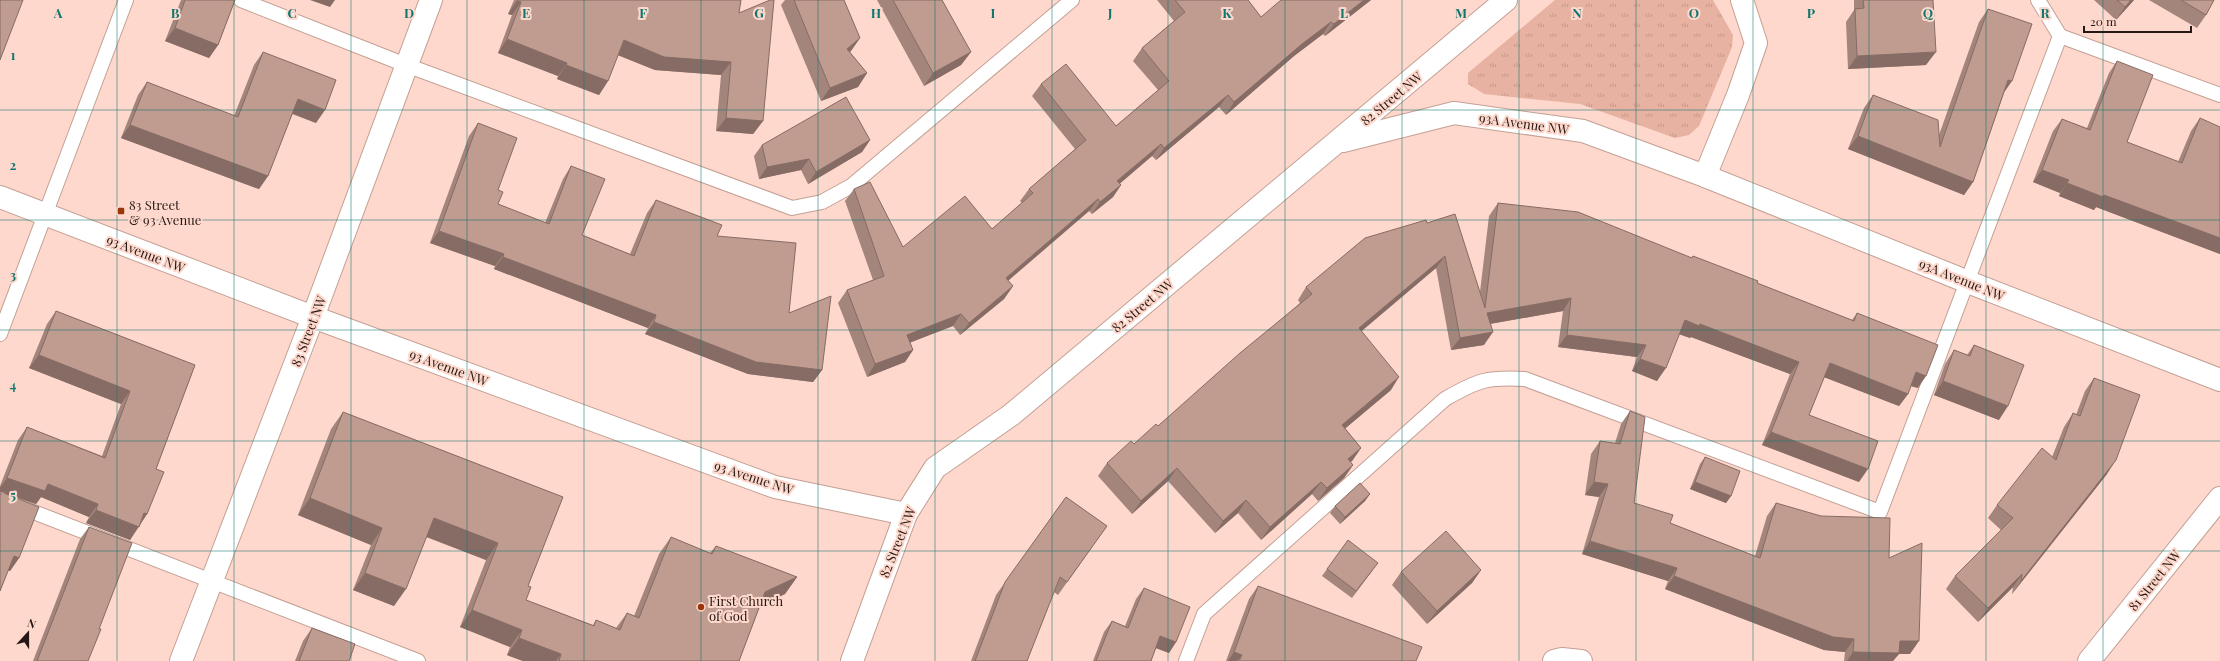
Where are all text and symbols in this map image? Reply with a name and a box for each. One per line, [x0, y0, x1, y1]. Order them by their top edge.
text: A [53, 4, 63, 21]
text: B [171, 4, 180, 21]
text: C [287, 4, 297, 21]
text: D [404, 4, 414, 21]
text: E [522, 4, 530, 21]
text: F [639, 4, 647, 21]
text: G [754, 4, 764, 21]
text: H [871, 4, 881, 21]
text: I [991, 4, 996, 21]
text: J [1107, 4, 1113, 21]
text: K [1222, 4, 1232, 21]
text: L [1340, 4, 1348, 21]
text: M [1455, 4, 1467, 21]
text: N [1572, 4, 1582, 21]
text: O [1689, 4, 1699, 21]
text: P [1807, 4, 1816, 21]
text: Q [1923, 4, 1934, 21]
text: R [2041, 4, 2051, 21]
scale bar [2084, 8, 2191, 34]
text: 20 m [2090, 13, 2117, 29]
text: 1 [11, 46, 16, 63]
street label: 82 Street NW [1357, 67, 1425, 129]
street label: 93A Avenue NW [1478, 108, 1570, 138]
text: 2 [10, 156, 17, 173]
place label: 83 Street & 93 Avenue [129, 196, 202, 228]
marker: 83 Street & 93 Avenue [116, 206, 126, 216]
street label: 93 Avenue NW [105, 230, 188, 276]
street label: 93A Avenue NW [1917, 254, 2007, 304]
text: 3 [10, 266, 16, 283]
street label: 82 Street NW [1108, 274, 1176, 336]
street label: 83 Street NW [287, 293, 329, 369]
street label: 93 Avenue NW [407, 345, 491, 389]
text: 4 [10, 376, 17, 393]
street label: 93 Avenue NW [712, 456, 796, 498]
text: 5 [10, 486, 16, 503]
street label: 82 Street NW [875, 504, 919, 580]
street label: 81 Street NW [2124, 546, 2184, 614]
place label: First Church of God [709, 592, 783, 624]
marker: First Church of God [696, 602, 706, 612]
north arrow [8, 613, 48, 653]
text: N [25, 615, 38, 632]

